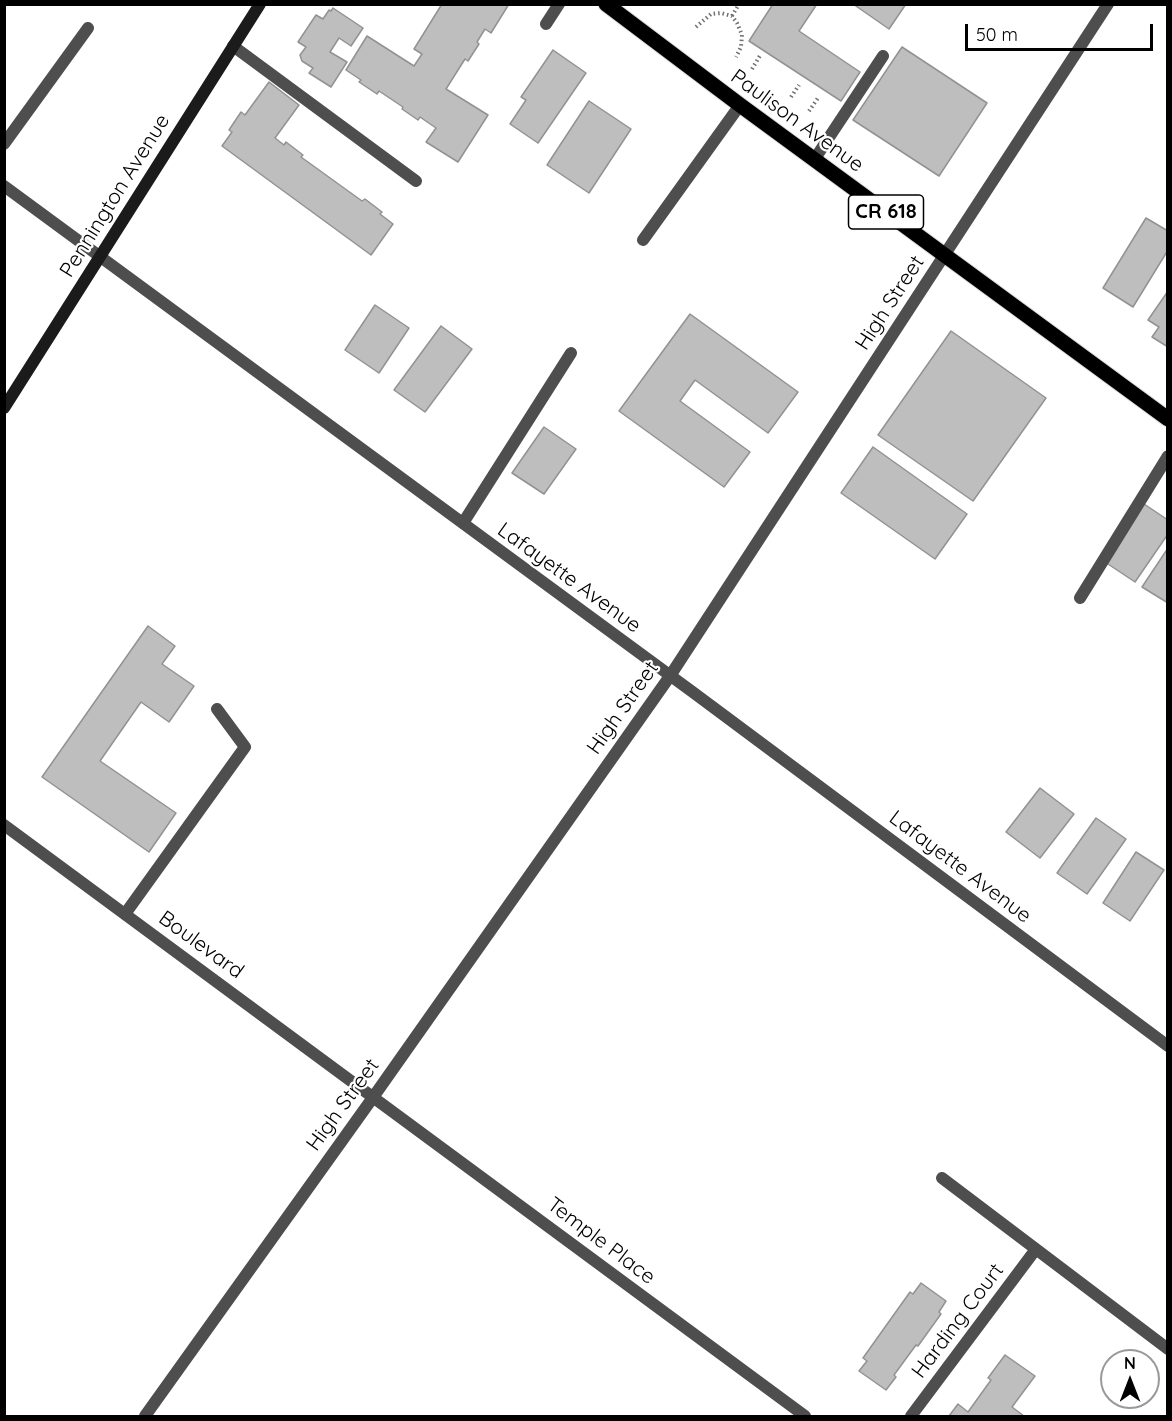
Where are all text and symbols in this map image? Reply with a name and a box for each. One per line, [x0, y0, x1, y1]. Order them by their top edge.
scale bar [968, 12, 1156, 50]
text: 50 m [976, 23, 1018, 46]
street label: Paulison Avenue [726, 64, 868, 178]
street label: Pennington Avenue [55, 110, 175, 282]
road number: CR 618 [848, 195, 924, 229]
street label: High Street [850, 251, 930, 355]
street label: Lafayette Avenue [492, 517, 646, 639]
street label: High Street [582, 657, 664, 759]
street label: Lafayette Avenue [884, 805, 1036, 929]
street label: Boulevard [154, 906, 248, 984]
street label: High Street [301, 1054, 385, 1156]
street label: Temple Place [542, 1192, 660, 1290]
street label: Harding Court [907, 1259, 1009, 1383]
north arrow [1100, 1349, 1160, 1409]
text: N [1124, 1353, 1136, 1373]

